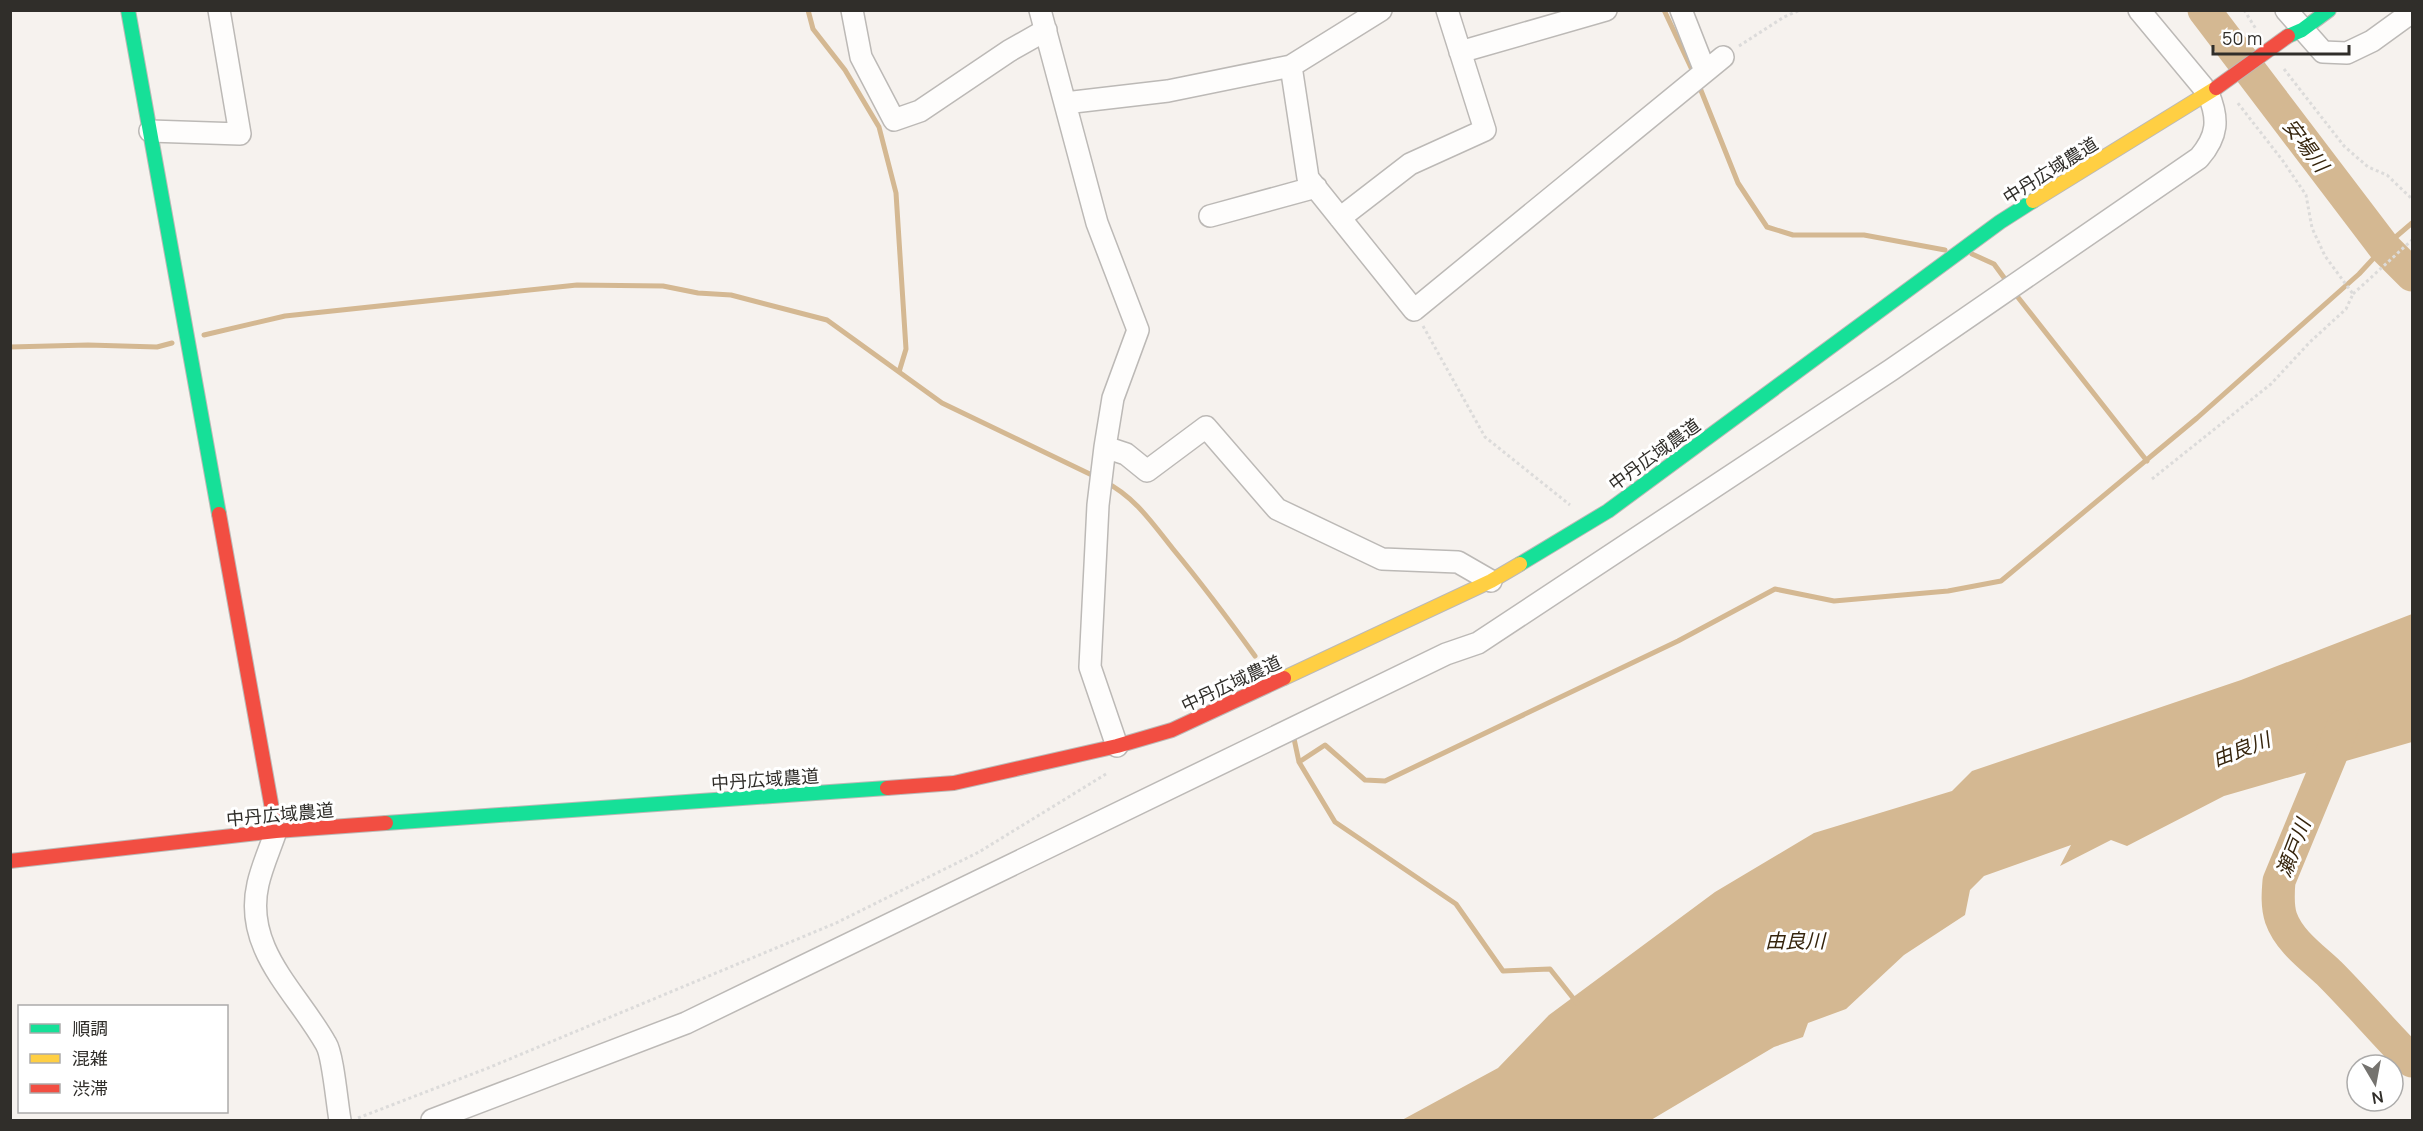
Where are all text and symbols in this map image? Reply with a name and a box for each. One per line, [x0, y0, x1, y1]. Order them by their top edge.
scale bar [2213, 18, 2350, 56]
text: 50 m [2222, 26, 2262, 50]
water label: 安場川 [2277, 113, 2336, 179]
street label: 中丹広域農道 [1998, 131, 2102, 209]
street label: 中丹広域農道 [1603, 413, 1705, 495]
street label: 中丹広域農道 [1177, 649, 1285, 717]
water label: 由良川 [2208, 725, 2276, 772]
street label: 中丹広域農道 [710, 763, 820, 795]
street label: 中丹広域農道 [225, 797, 335, 831]
water label: 瀬戸川 [2270, 813, 2317, 881]
water label: 由良川 [1765, 927, 1827, 954]
legend [18, 1005, 228, 1113]
text: 順調 [72, 1016, 108, 1040]
text: 混雑 [72, 1046, 108, 1070]
north arrow [2345, 1053, 2405, 1113]
text: 渋滞 [72, 1076, 108, 1100]
text: N [2370, 1086, 2385, 1110]

